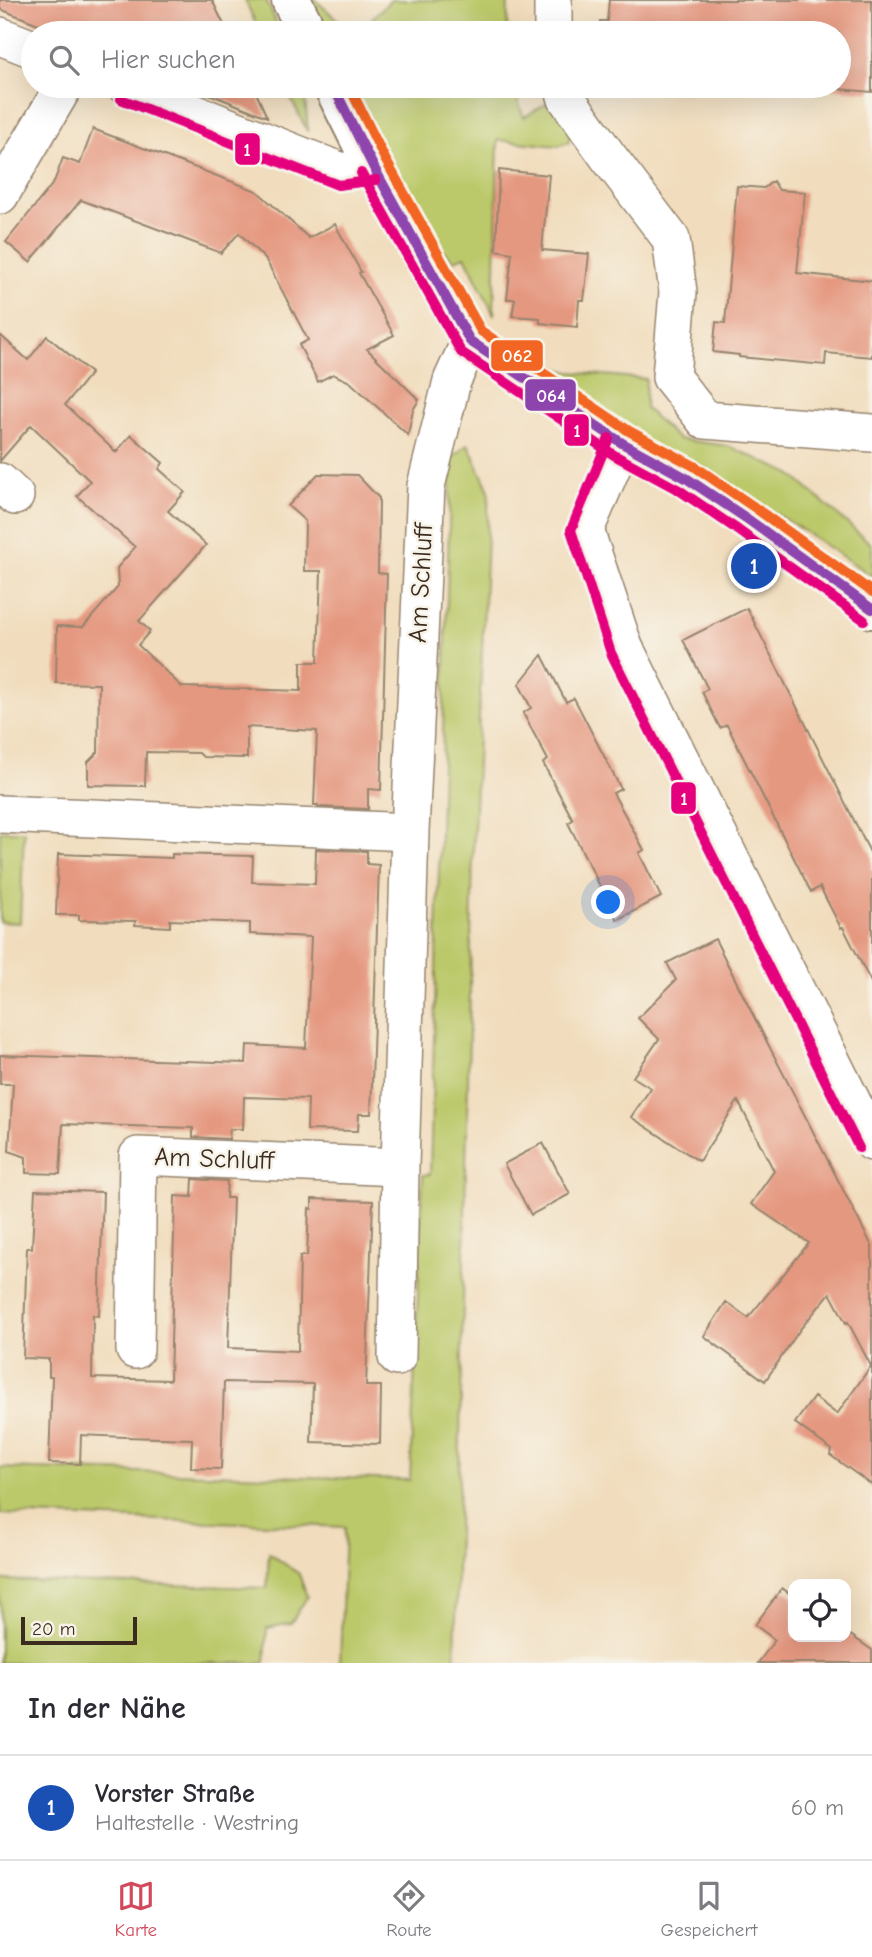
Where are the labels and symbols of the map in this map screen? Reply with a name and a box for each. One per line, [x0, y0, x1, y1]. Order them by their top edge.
line badge: 1 [234, 132, 261, 166]
text: 1 [243, 139, 251, 161]
line badge: 062 [490, 339, 544, 372]
text: 062 [502, 345, 532, 367]
line badge: 064 [524, 378, 577, 412]
text: 064 [536, 385, 566, 407]
line badge: 1 [563, 413, 590, 447]
text: 1 [573, 420, 581, 442]
street label: Am Schluff [403, 521, 439, 644]
pin: 1 [731, 540, 777, 592]
line badge: 1 [670, 781, 697, 815]
text: 1 [680, 788, 688, 810]
your location [591, 885, 625, 919]
street label: Am Schluff [154, 1142, 276, 1176]
scale bar [21, 1614, 136, 1646]

